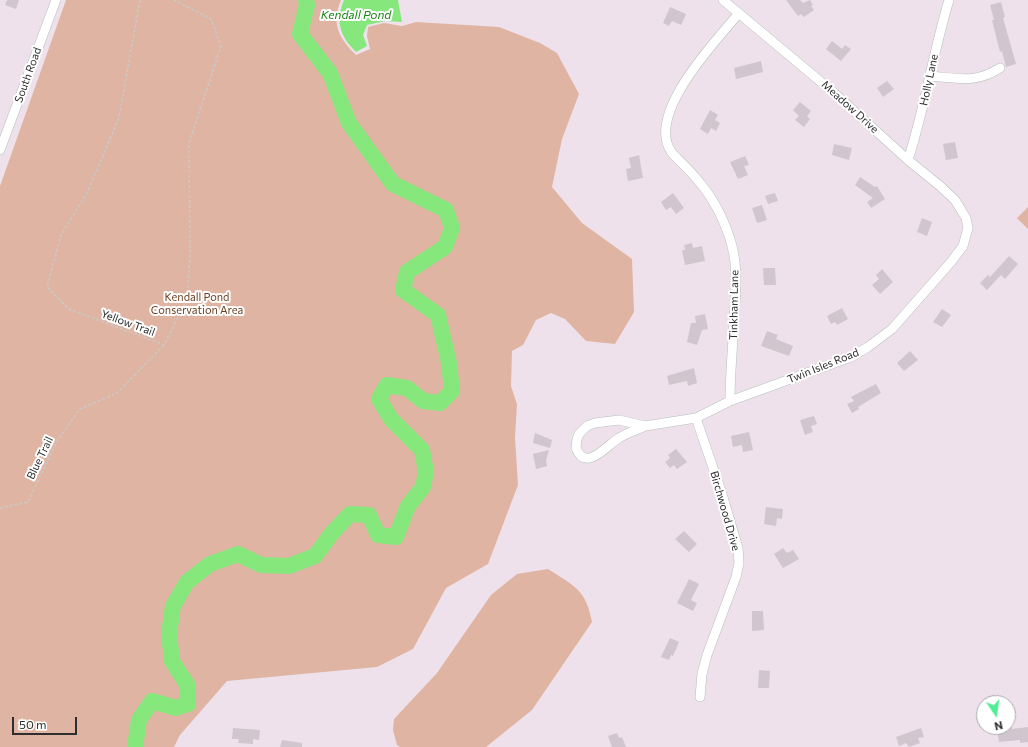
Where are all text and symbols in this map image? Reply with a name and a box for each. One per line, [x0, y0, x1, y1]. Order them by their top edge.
water label: Kendall Pond [321, 8, 391, 22]
street label: South Road [12, 46, 44, 104]
street label: Holly Lane [917, 53, 941, 107]
street label: Meadow Drive [819, 78, 881, 136]
street label: Tinkham Lane [727, 270, 741, 340]
park label: Kendall Pond Conservation Area [151, 290, 243, 316]
street label: Yellow Trail [99, 307, 157, 339]
street label: Twin Isles Road [785, 346, 861, 386]
street label: Blue Trail [24, 435, 56, 481]
street label: Birchwood Drive [707, 470, 743, 552]
north arrow [976, 695, 1016, 735]
scale bar [14, 709, 79, 735]
text: 50 m [19, 717, 47, 731]
text: N [993, 719, 1004, 733]

